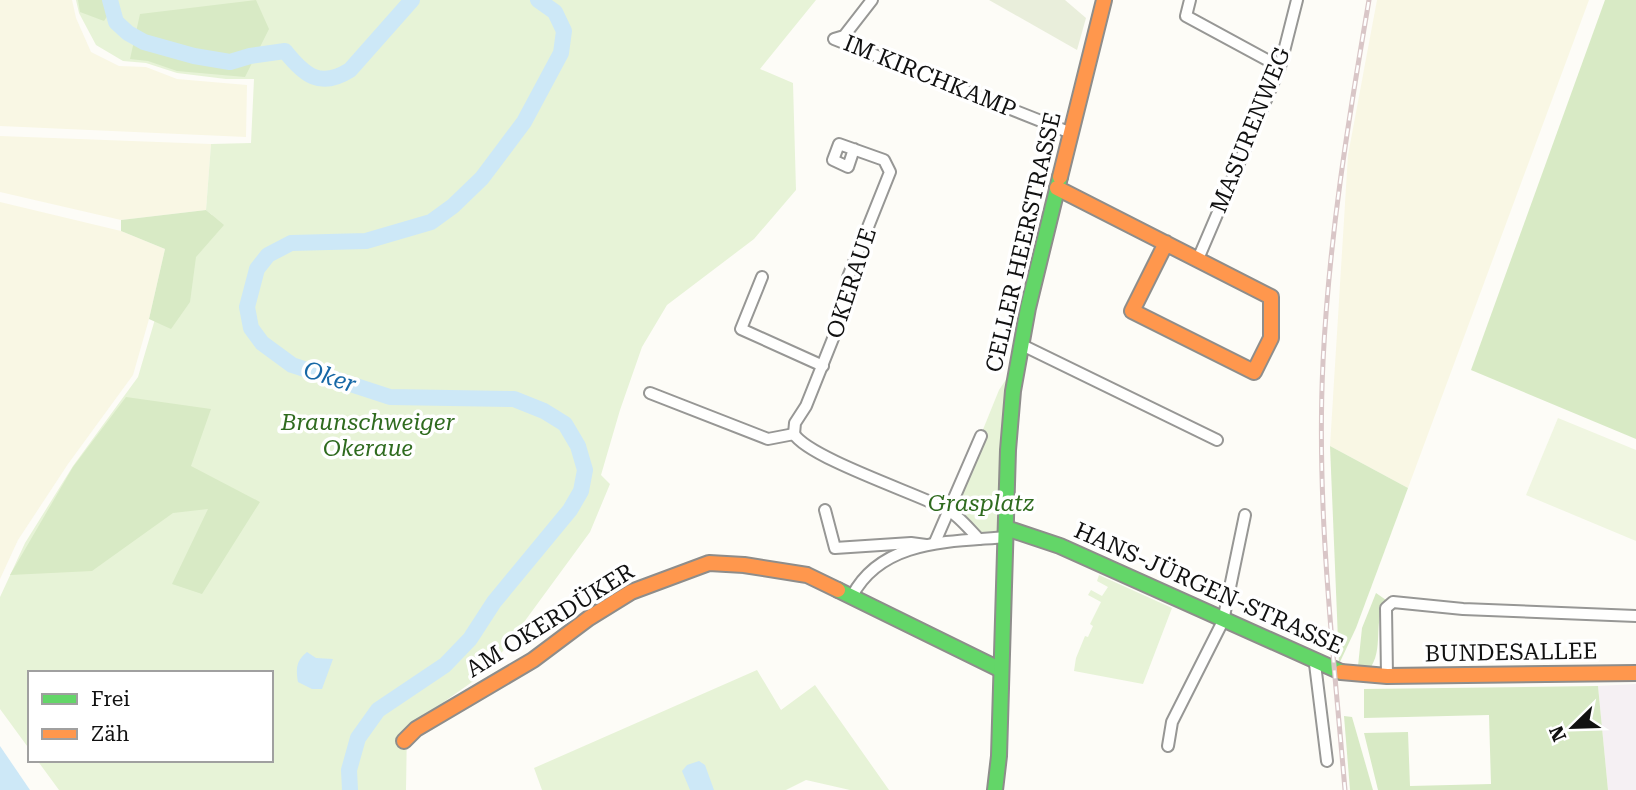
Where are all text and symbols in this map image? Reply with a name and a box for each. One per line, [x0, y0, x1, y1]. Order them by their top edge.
street label: IM KIRCHKAMP [840, 30, 1020, 123]
street label: MASURENWEG [1205, 43, 1296, 217]
street label: CELLER HEERSTRASSE [980, 109, 1067, 375]
street label: OKERAUE [821, 225, 882, 342]
water label: Oker [300, 355, 360, 399]
park label: Braunschweiger Okeraue [280, 409, 455, 462]
park label: Grasplatz [928, 490, 1035, 517]
street label: HANS-JÜRGEN-STRASSE [1070, 517, 1347, 660]
street label: AM OKERDÜKER [461, 558, 639, 683]
street label: BUNDESALLEE [1424, 637, 1598, 668]
legend [28, 671, 273, 762]
text: Frei [91, 687, 130, 711]
north arrow [1538, 692, 1608, 762]
text: Zäh [91, 722, 130, 746]
text: N [1544, 722, 1571, 745]

